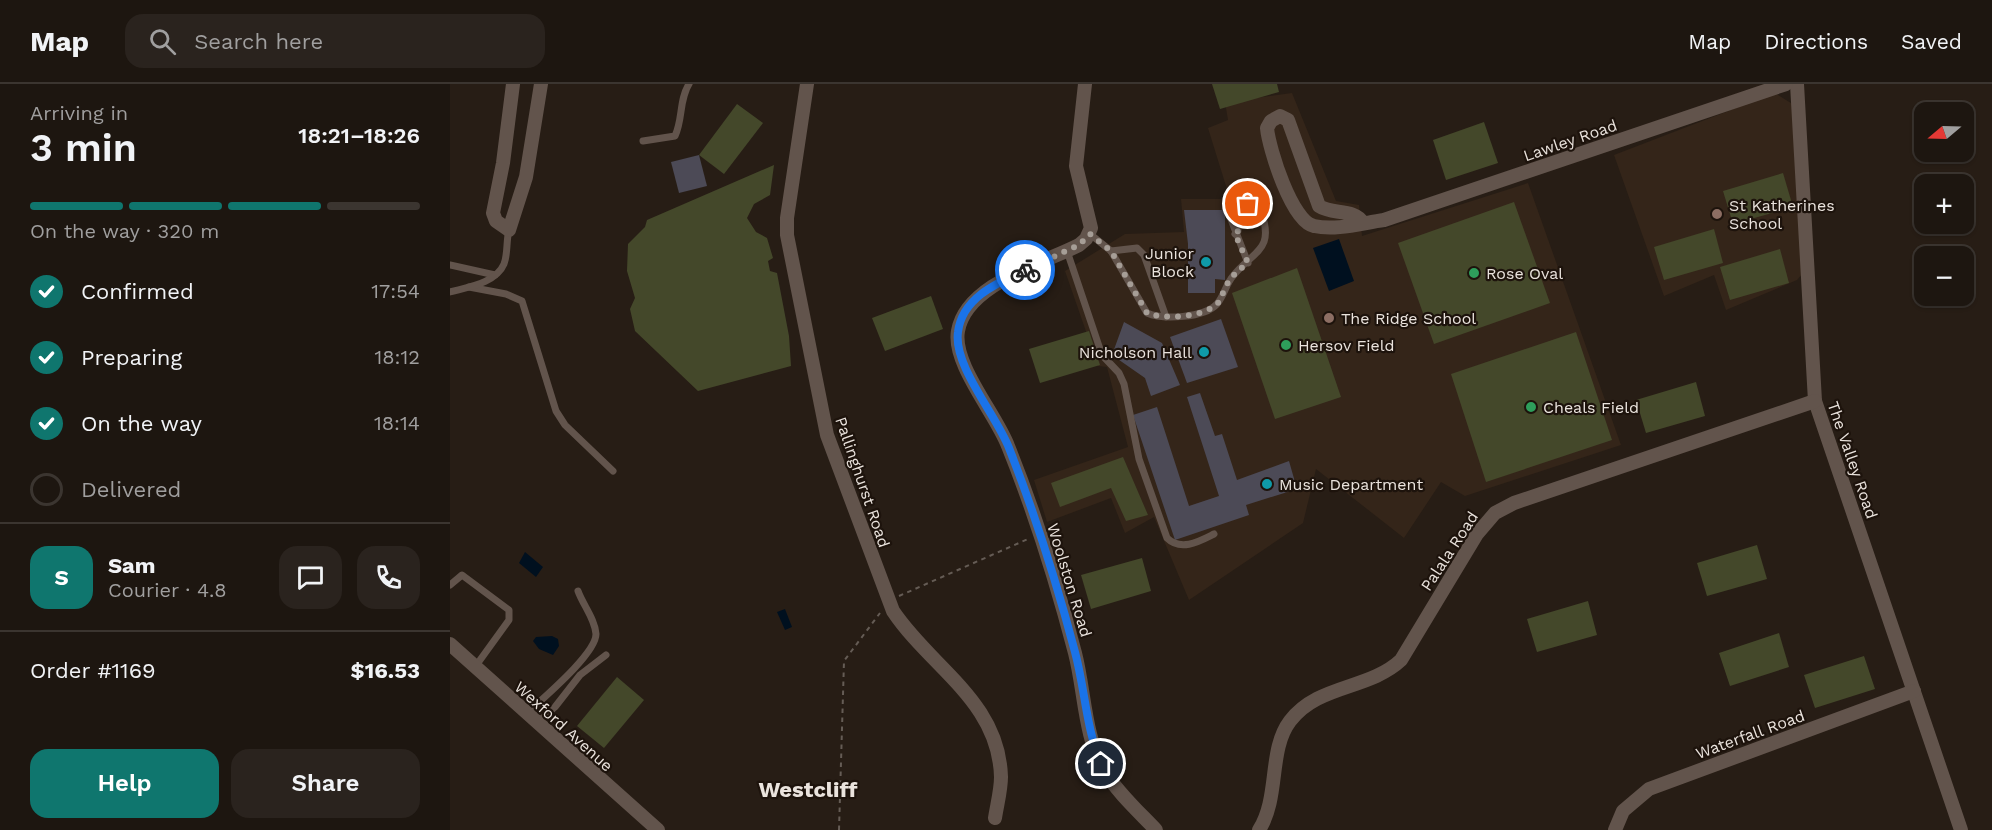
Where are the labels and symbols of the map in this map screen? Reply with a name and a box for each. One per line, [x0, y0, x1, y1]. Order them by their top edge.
north arrow [1914, 102, 1974, 162]
street label: Lawley Road [1521, 116, 1620, 165]
pin [1222, 178, 1273, 229]
place label: St Katherines School [1729, 196, 1835, 233]
marker: St Katherines School [1710, 207, 1724, 221]
courier [995, 240, 1055, 300]
place label: Junior Block [1145, 244, 1194, 281]
marker: Junior Block [1199, 255, 1213, 269]
place label: Rose Oval [1486, 264, 1563, 283]
marker: Rose Oval [1467, 266, 1481, 280]
place label: The Ridge School [1341, 309, 1476, 328]
marker: The Ridge School [1322, 311, 1336, 325]
place label: Hersov Field [1298, 336, 1395, 355]
marker: Hersov Field [1279, 338, 1293, 352]
place label: Nicholson Hall [1079, 343, 1192, 362]
marker: Nicholson Hall [1197, 345, 1211, 359]
place label: Cheals Field [1543, 398, 1639, 417]
street label: The Valley Road [1824, 399, 1882, 521]
marker: Cheals Field [1524, 400, 1538, 414]
street label: Pallinghurst Road [831, 414, 894, 550]
place label: Music Department [1279, 475, 1423, 494]
marker: Music Department [1260, 477, 1274, 491]
street label: Palala Road [1417, 508, 1482, 595]
street label: Woolston Road [1043, 521, 1096, 639]
street label: Wexford Avenue [511, 677, 617, 775]
street label: Waterfall Road [1693, 706, 1807, 763]
pin [1075, 738, 1126, 789]
district label: Westcliff [759, 777, 857, 802]

